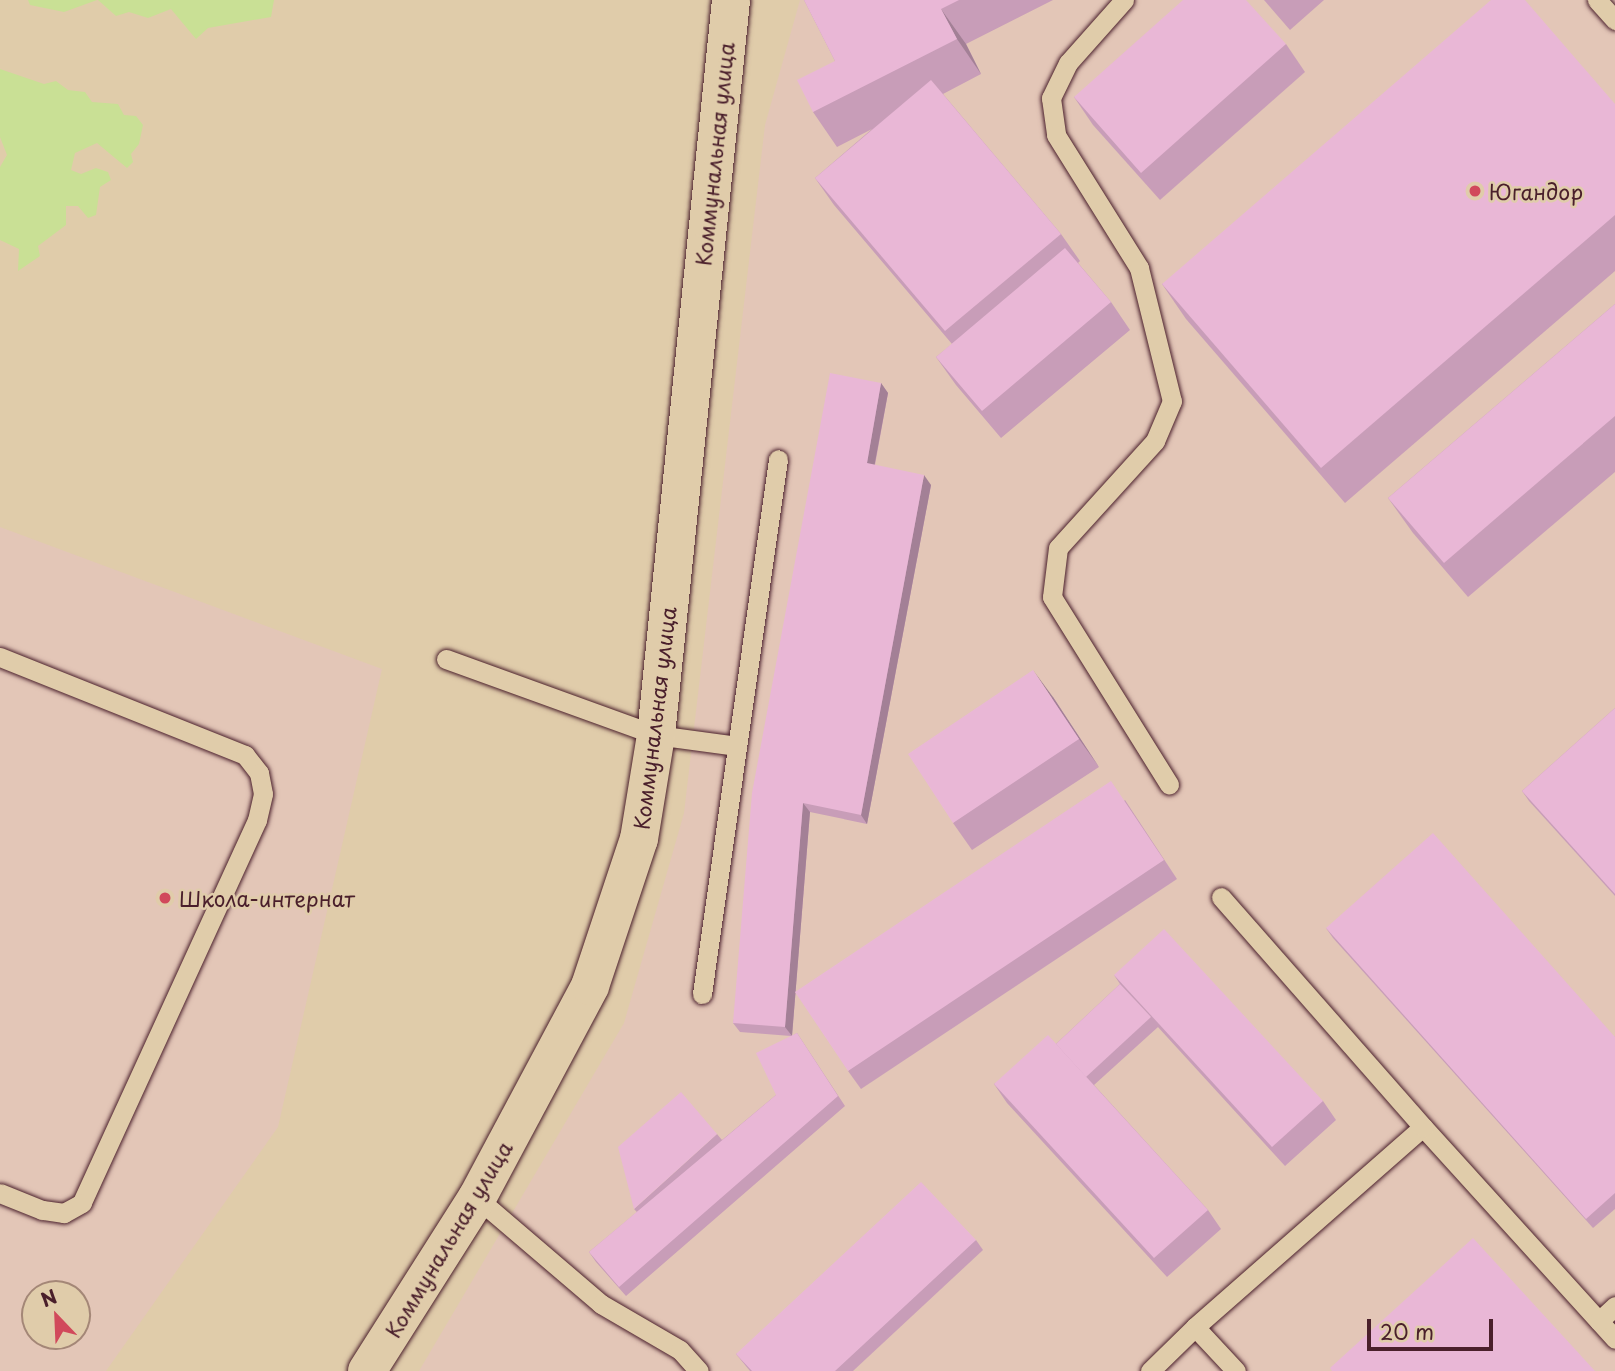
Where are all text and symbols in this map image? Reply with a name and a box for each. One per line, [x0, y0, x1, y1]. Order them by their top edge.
street label: Коммунальная улица [690, 40, 738, 268]
place label: Югандор [1489, 178, 1583, 204]
marker: Югандор [1467, 183, 1483, 199]
street label: Коммунальная улица [628, 604, 680, 832]
place label: Школа-интернат [179, 885, 355, 911]
marker: Школа-интернат [157, 890, 173, 906]
street label: Коммунальная улица [379, 1136, 517, 1342]
north arrow [21, 1280, 91, 1350]
text: N [36, 1282, 61, 1313]
scale bar [1370, 1304, 1496, 1348]
text: 20 m [1380, 1315, 1434, 1347]

